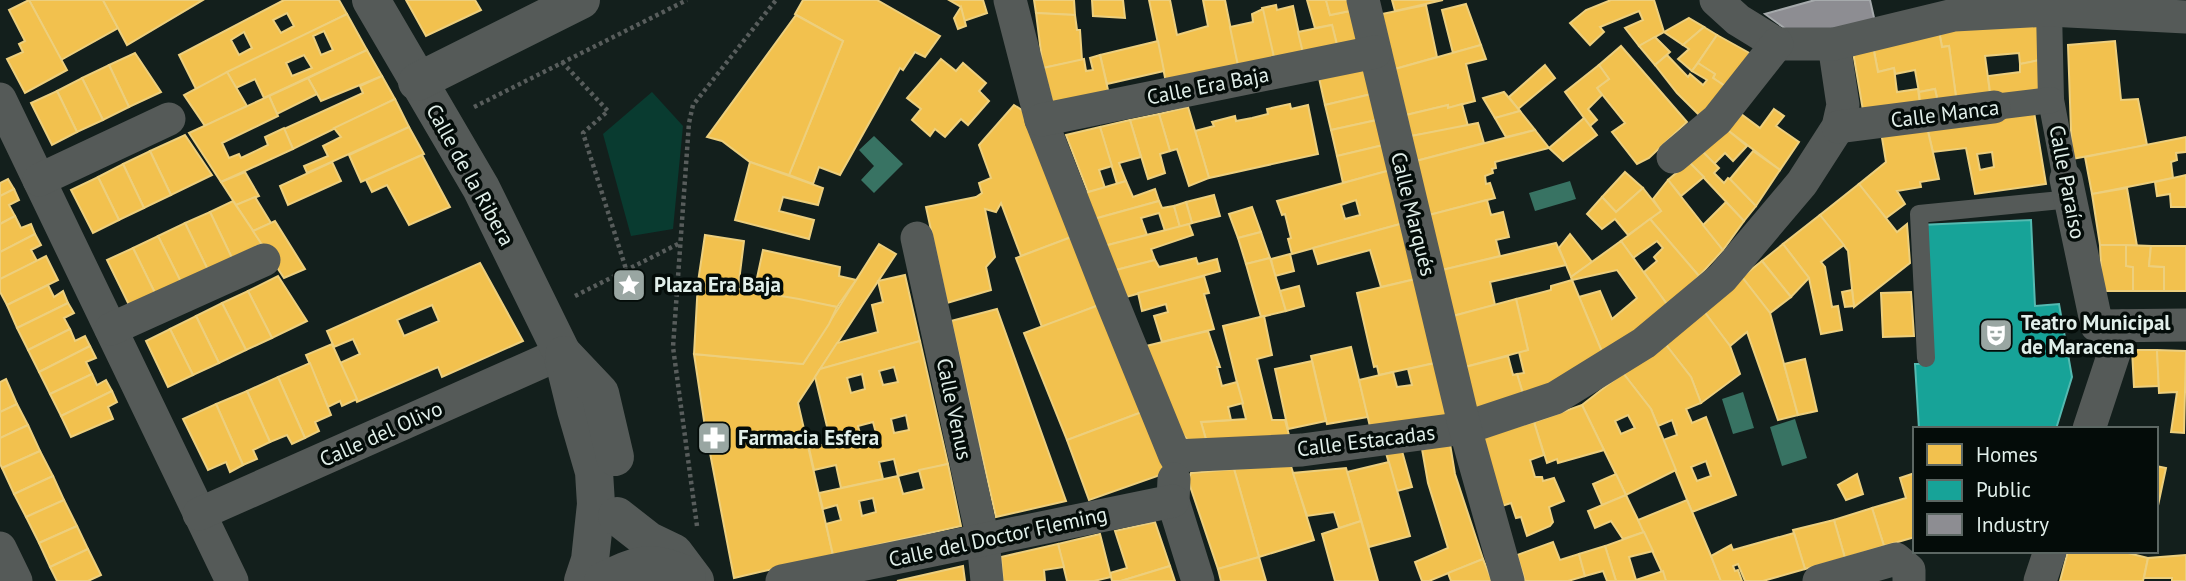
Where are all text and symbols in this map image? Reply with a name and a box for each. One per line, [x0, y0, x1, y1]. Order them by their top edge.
street label: Calle Era Baja [1145, 60, 1271, 111]
street label: Calle Manca [1889, 93, 2001, 134]
street label: Calle de la Ribera [420, 99, 521, 250]
street label: Calle Paraíso [2043, 123, 2092, 241]
street label: Calle Marqués [1385, 149, 1442, 279]
place icon: Plaza Era Baja [610, 266, 648, 304]
place label: Plaza Era Baja [654, 271, 781, 298]
place label: Teatro Municipal de Maracena [2021, 309, 2171, 360]
theatre icon: Teatro Municipal de Maracena [1977, 316, 2015, 354]
street label: Calle Venus [931, 356, 978, 462]
street label: Calle del Olivo [315, 394, 446, 473]
pharmacy icon: Farmacia Esfera [695, 419, 733, 457]
street label: Calle Estacadas [1295, 419, 1436, 462]
place label: Farmacia Esfera [738, 424, 879, 451]
legend [1913, 427, 2158, 553]
text: Homes [1976, 441, 2038, 468]
text: Public [1976, 476, 2031, 503]
street label: Calle del Doctor Fleming [886, 500, 1110, 573]
text: Industry [1976, 511, 2049, 538]

